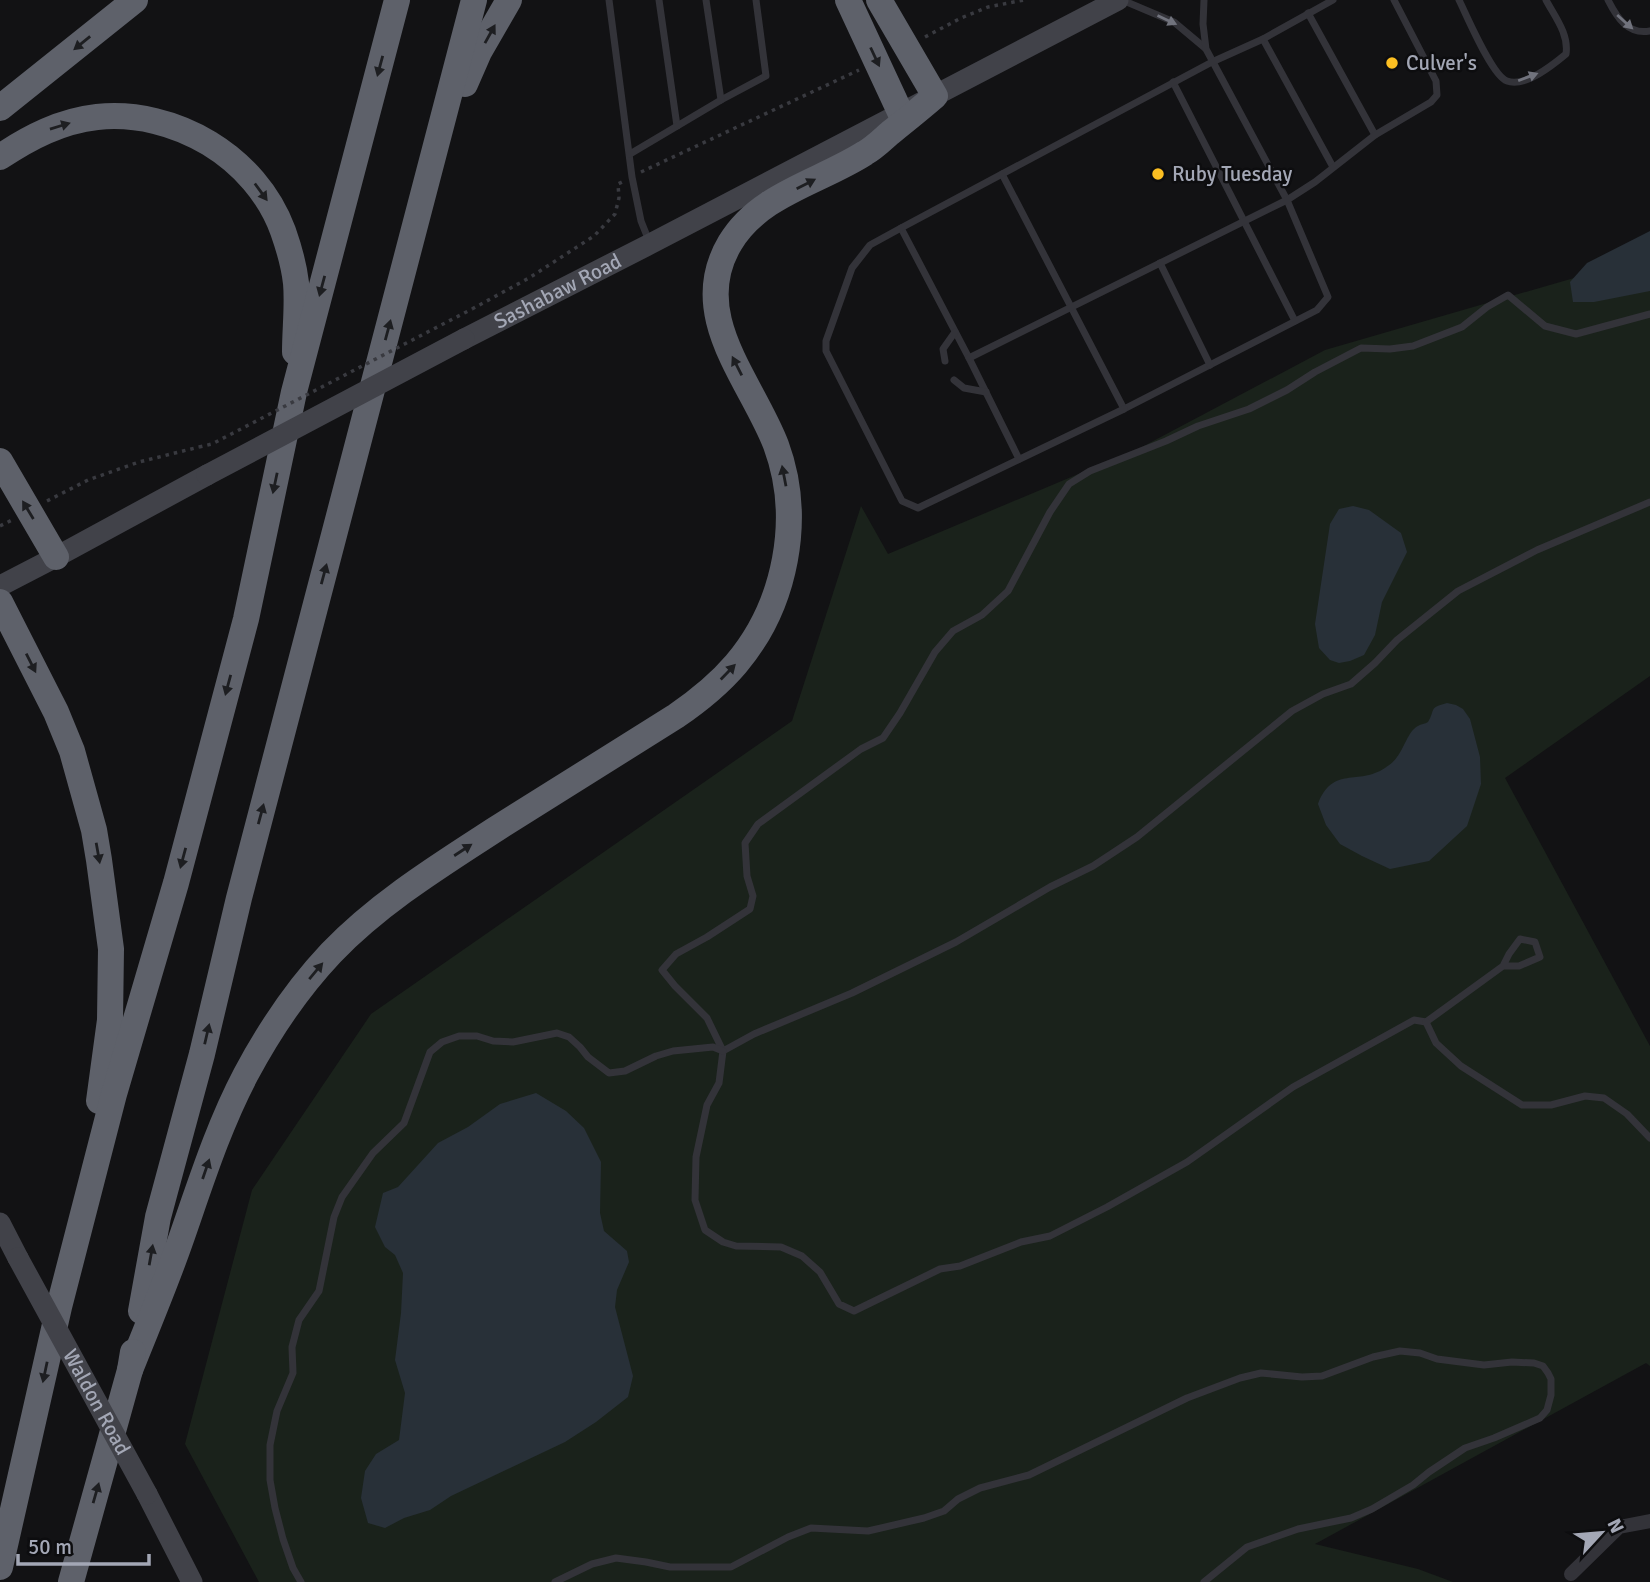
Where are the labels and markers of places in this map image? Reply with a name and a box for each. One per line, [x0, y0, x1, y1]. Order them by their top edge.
place label: Culver's [1406, 50, 1477, 76]
marker: Culver's [1384, 55, 1400, 71]
place label: Ruby Tuesday [1172, 161, 1292, 187]
marker: Ruby Tuesday [1150, 166, 1166, 182]

